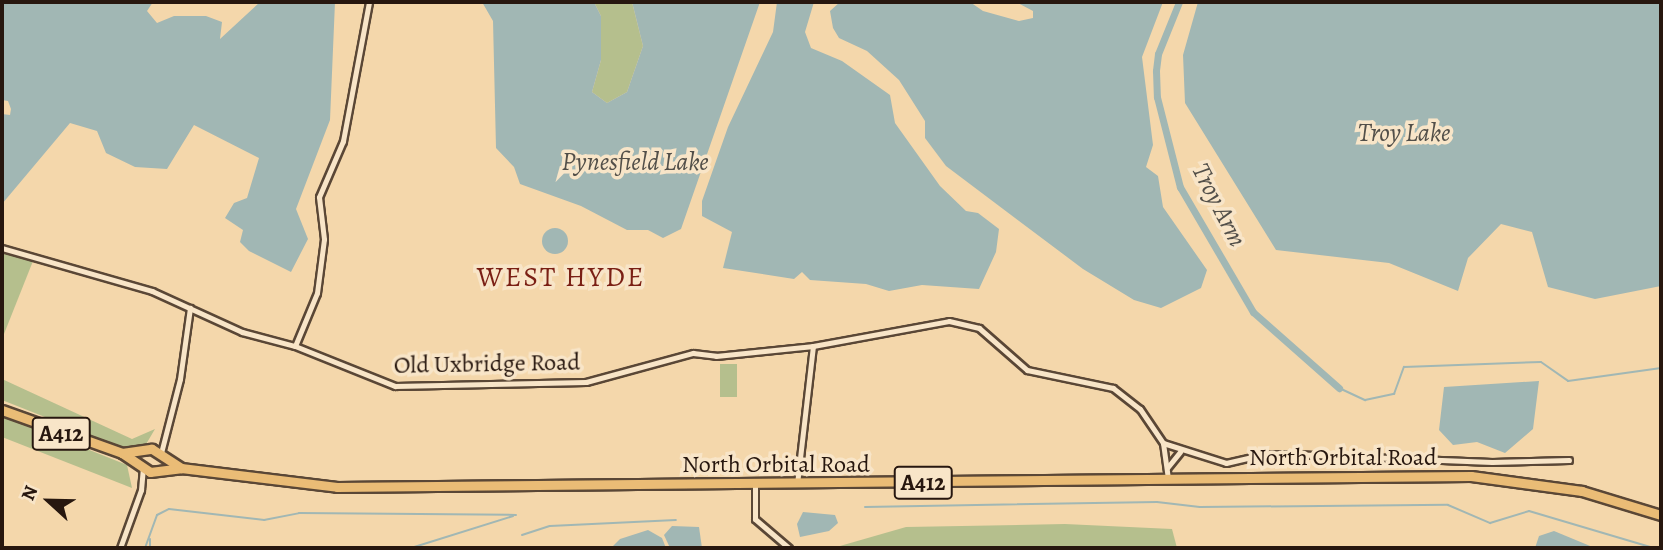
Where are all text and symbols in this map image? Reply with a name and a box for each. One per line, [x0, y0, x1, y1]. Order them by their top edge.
water label: Troy Lake [1358, 117, 1450, 149]
water label: Pynesfield Lake [561, 146, 709, 178]
water label: Troy Arm [1185, 158, 1253, 252]
district label: WEST HYDE [478, 260, 644, 294]
street label: Old Uxbridge Road [394, 348, 580, 380]
road number: A412 [31, 414, 91, 454]
street label: North Orbital Road [1249, 444, 1437, 472]
street label: North Orbital Road [682, 451, 870, 479]
road number: A412 [893, 463, 953, 503]
north arrow [14, 466, 84, 536]
text: N [15, 482, 44, 504]

